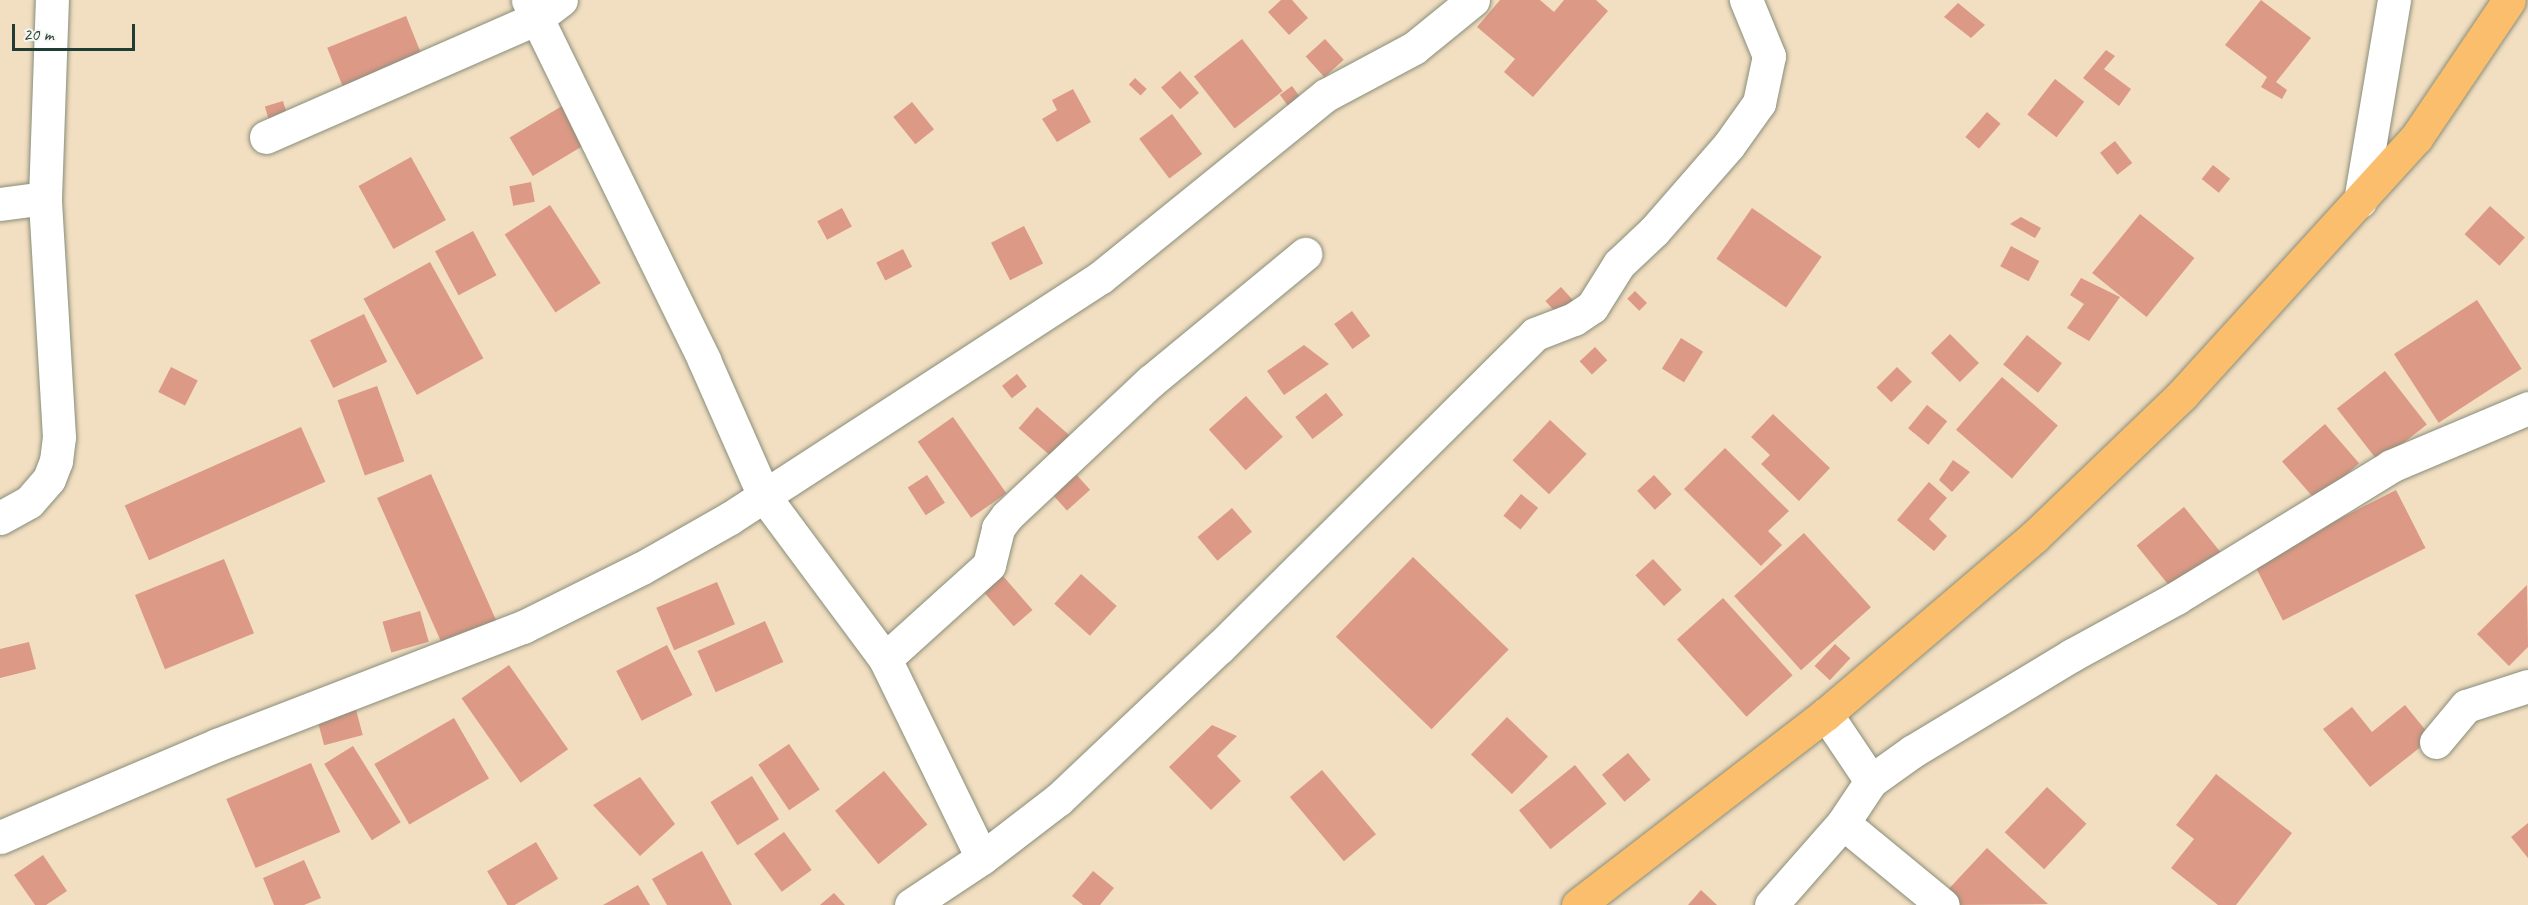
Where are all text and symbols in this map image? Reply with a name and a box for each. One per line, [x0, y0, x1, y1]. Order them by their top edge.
scale bar [15, 12, 138, 50]
text: 20 m [23, 23, 54, 45]

